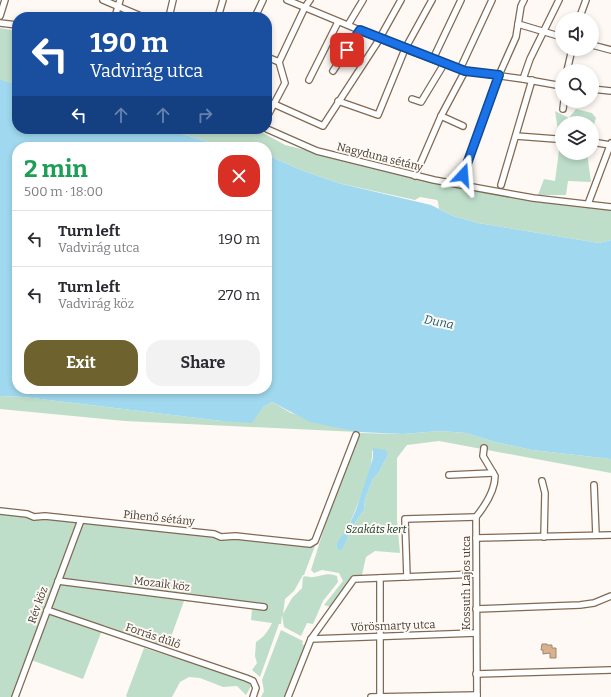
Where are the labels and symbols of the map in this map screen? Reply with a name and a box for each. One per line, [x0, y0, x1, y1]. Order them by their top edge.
pin [330, 33, 364, 67]
street label: Nagyduna sétány [336, 140, 425, 174]
position arrow [442, 154, 484, 196]
water label: Duna [423, 312, 455, 332]
street label: Pihenő sétány [123, 508, 196, 528]
park label: Szakáts kert [346, 523, 406, 536]
street label: Kossuth Lajos utca [460, 536, 473, 630]
street label: Mozaik köz [133, 574, 191, 594]
street label: Rév köz [25, 585, 51, 625]
street label: Vörösmarty utca [350, 618, 436, 634]
street label: Forrás dűlő [124, 620, 182, 652]

